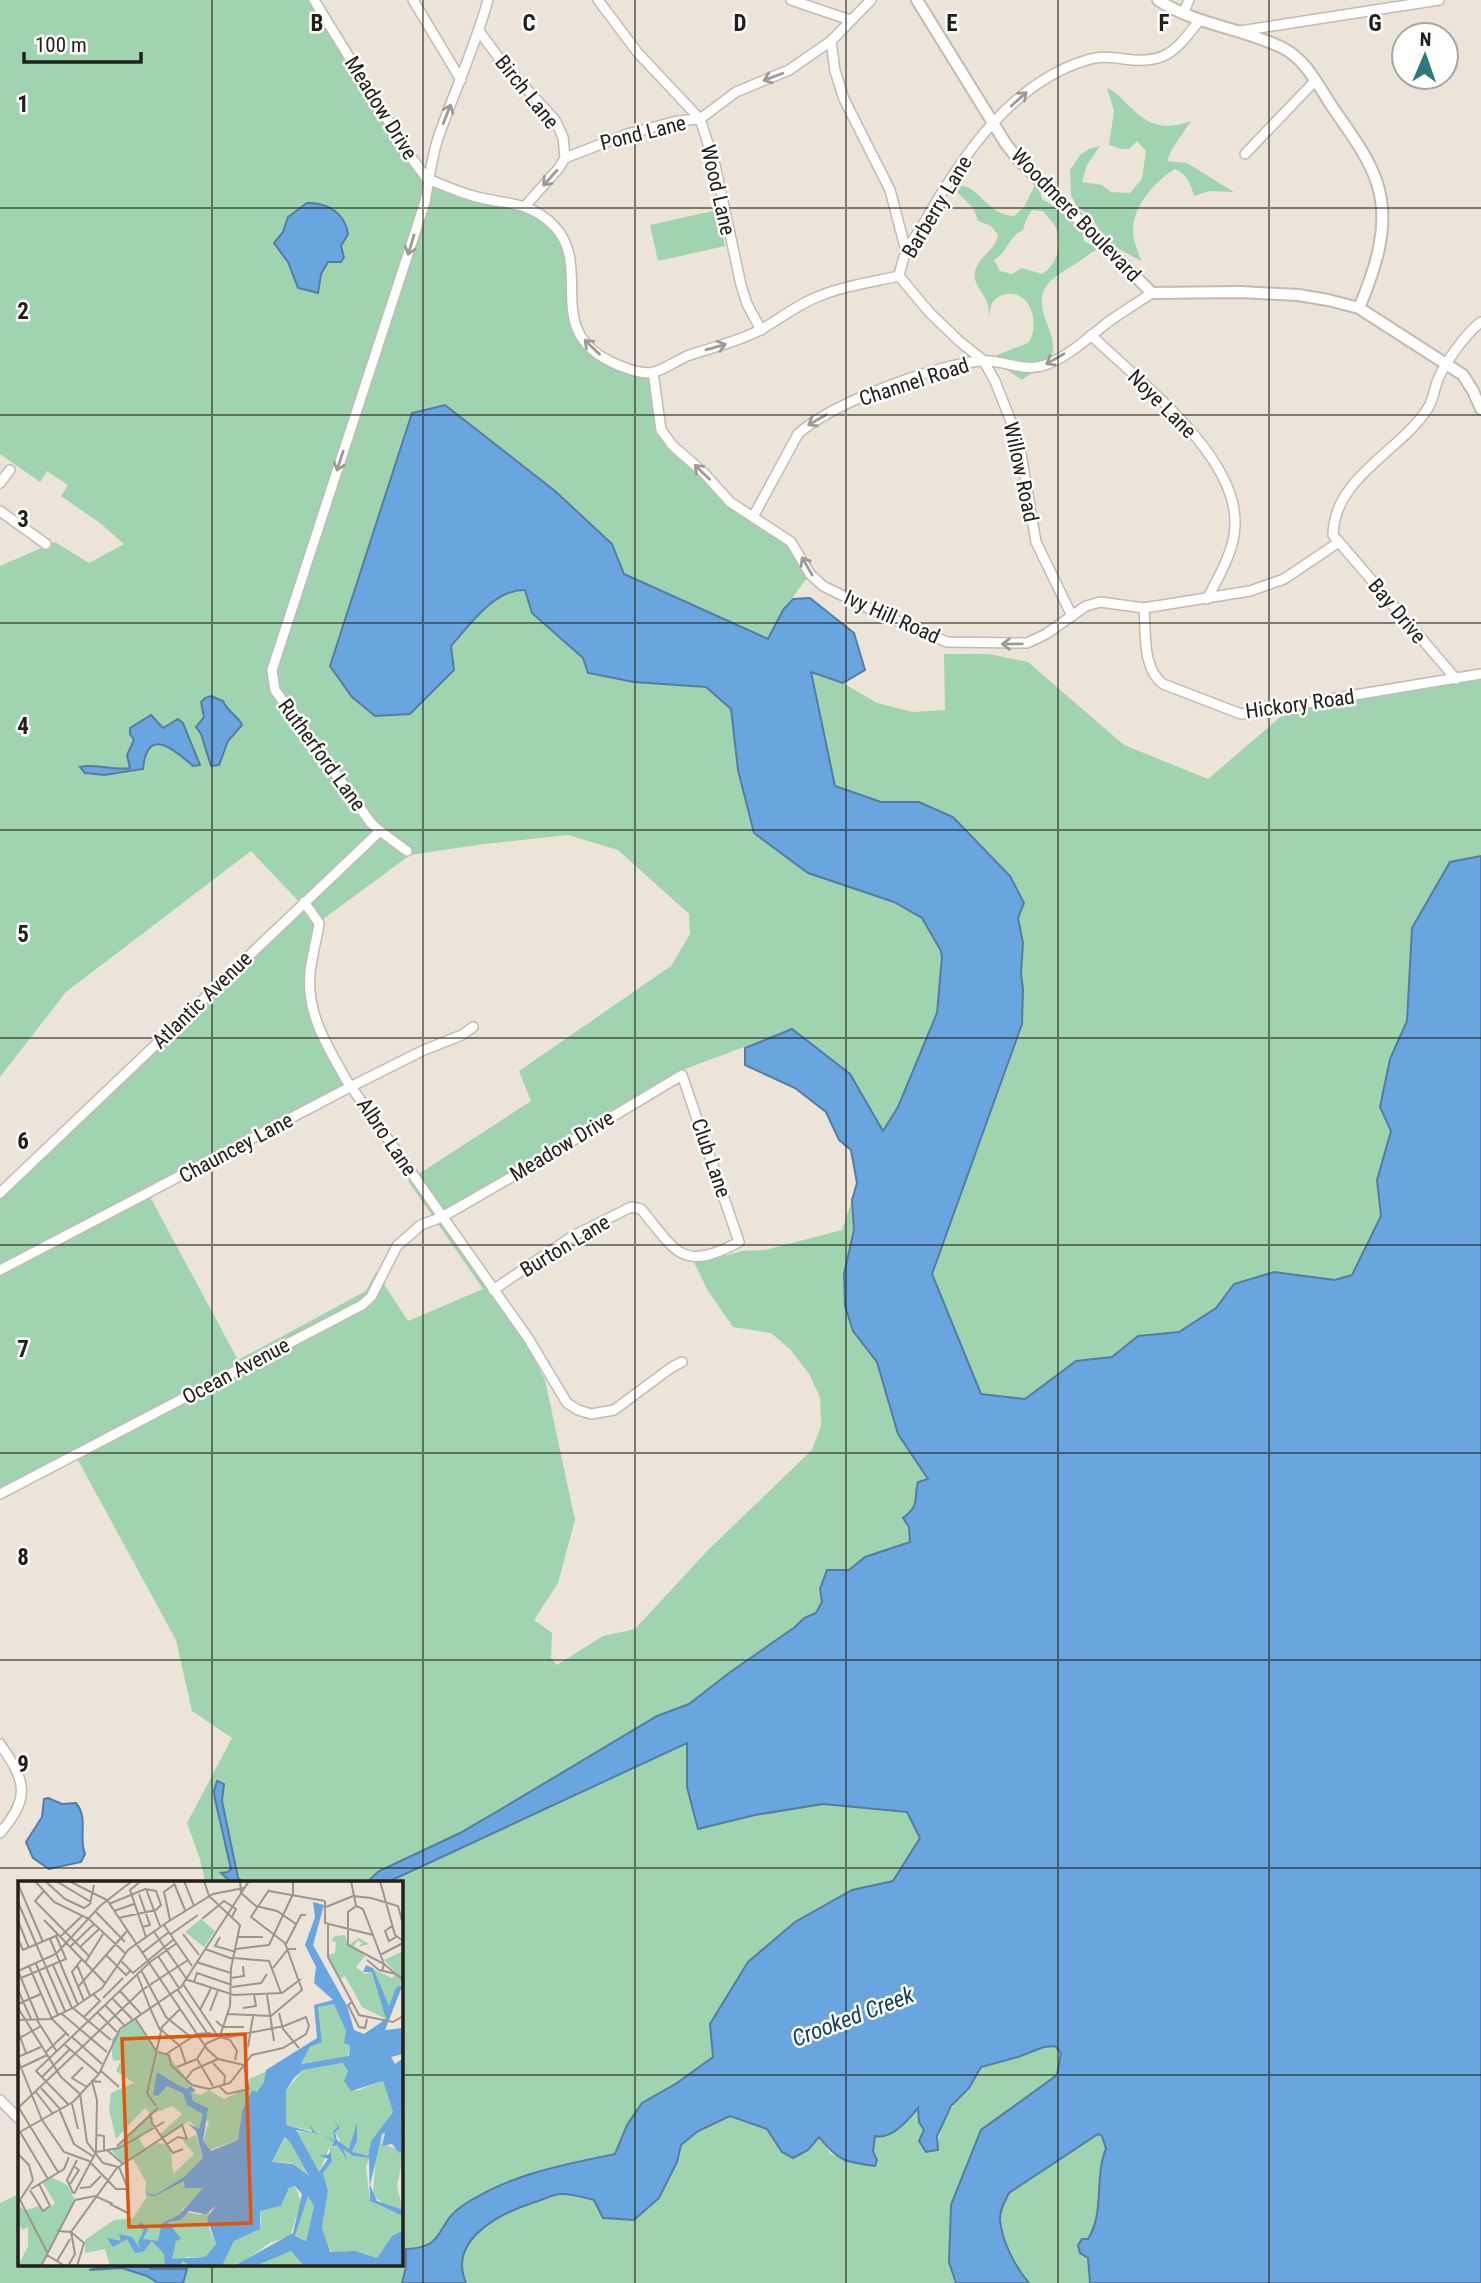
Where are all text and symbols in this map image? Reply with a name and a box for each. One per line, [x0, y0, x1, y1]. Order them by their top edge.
text: B [311, 10, 323, 37]
text: C [522, 10, 536, 37]
text: D [734, 10, 747, 37]
text: E [946, 10, 958, 37]
text: F [1159, 10, 1170, 37]
text: G [1368, 10, 1382, 37]
scale bar [24, 21, 142, 65]
north arrow [1390, 21, 1460, 91]
text: N [1419, 28, 1432, 51]
text: 100 m [35, 33, 87, 57]
street label: Birch Lane [490, 51, 564, 134]
street label: Meadow Drive [340, 52, 422, 164]
one-way arrow [763, 71, 785, 84]
text: 1 [17, 91, 29, 118]
one-way arrow [1010, 91, 1028, 107]
one-way arrow [442, 104, 455, 126]
street label: Pond Lane [598, 111, 689, 155]
street label: Wood Lane [696, 142, 740, 238]
street label: Woodmere Boulevard [1006, 143, 1146, 287]
street label: Barberry Lane [897, 152, 977, 262]
one-way arrow [542, 169, 559, 186]
one-way arrow [404, 234, 417, 256]
text: 2 [17, 298, 29, 325]
one-way arrow [584, 339, 601, 356]
one-way arrow [705, 339, 727, 352]
one-way arrow [1046, 352, 1066, 366]
street label: Channel Road [856, 353, 972, 411]
street label: Noye Lane [1123, 365, 1201, 443]
one-way arrow [808, 413, 828, 427]
street label: Willow Road [999, 420, 1043, 524]
one-way arrow [332, 450, 345, 472]
one-way arrow [694, 464, 711, 481]
text: 3 [17, 506, 29, 533]
one-way arrow [799, 556, 813, 576]
street label: Bay Drive [1363, 574, 1431, 648]
street label: Ivy Hill Road [840, 585, 944, 649]
one-way arrow [1001, 637, 1024, 650]
street label: Hickory Road [1244, 684, 1356, 724]
street label: Rutherford Lane [273, 694, 371, 816]
text: 4 [17, 713, 29, 740]
text: 5 [17, 921, 29, 948]
street label: Atlantic Avenue [147, 946, 257, 1054]
street label: Albro Lane [352, 1093, 422, 1181]
street label: Meadow Drive [506, 1105, 618, 1186]
street label: Chauncey Lane [175, 1108, 297, 1188]
street label: Club Lane [686, 1115, 736, 1201]
text: 6 [17, 1128, 29, 1155]
street label: Burton Lane [516, 1210, 614, 1282]
street label: Ocean Avenue [178, 1333, 294, 1409]
text: 7 [17, 1336, 29, 1363]
text: 8 [17, 1544, 29, 1571]
text: 9 [17, 1751, 29, 1778]
inset map [18, 1881, 402, 2266]
water label: Crooked Creek [788, 1981, 919, 2053]

